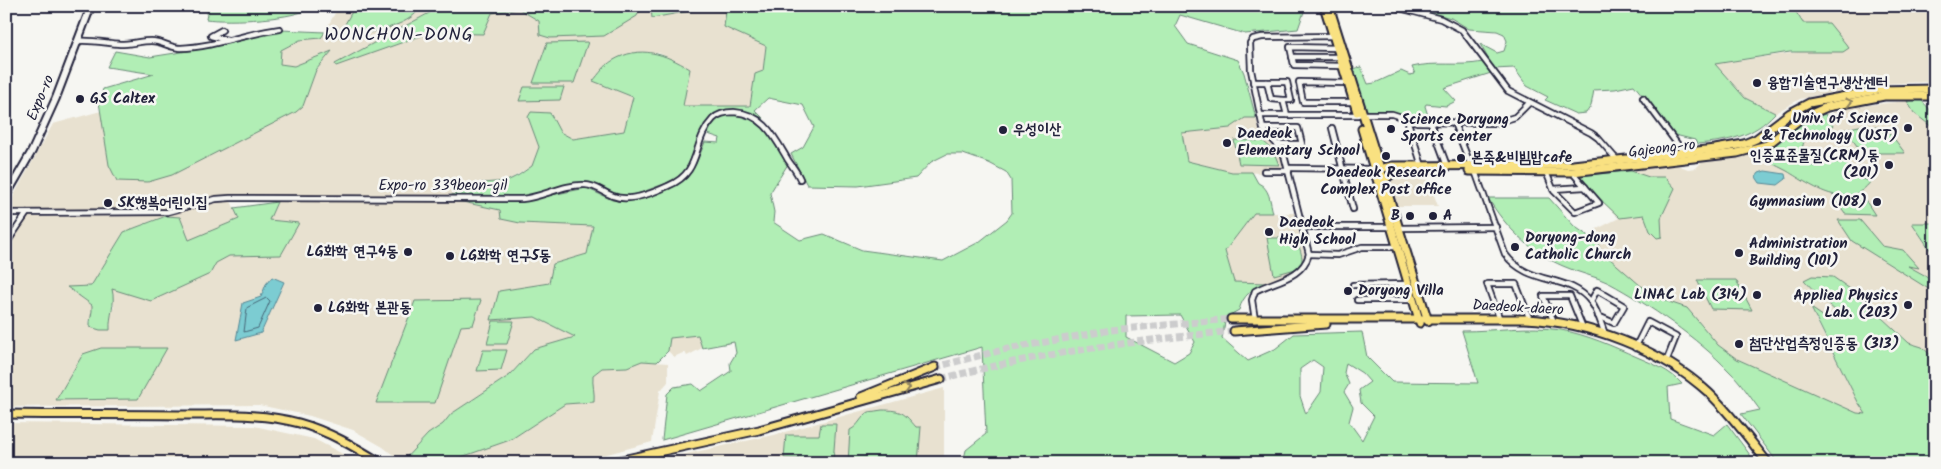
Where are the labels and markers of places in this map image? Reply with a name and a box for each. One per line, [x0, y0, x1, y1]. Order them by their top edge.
place label: 융합기술연구생산센터 [1767, 71, 1888, 95]
marker: 융합기술연구생산센터 [1751, 77, 1763, 89]
place label: GS Caltex [90, 87, 156, 111]
marker: GS Caltex [74, 93, 86, 105]
place label: Univ. of Science & Technology (UST) [1762, 107, 1899, 148]
place label: Science Doryong Sports center [1401, 108, 1509, 149]
place label: 우성이산 [1013, 118, 1061, 142]
place label: Daedeok Elementary School [1237, 122, 1360, 163]
marker: Univ. of Science & Technology (UST) [1902, 122, 1914, 134]
marker: Science Doryong Sports center [1385, 123, 1397, 135]
marker: 우성이산 [997, 124, 1009, 136]
marker: Daedeok Elementary School [1221, 137, 1233, 149]
place label: 인증표준물질(CRM)동 (201) [1750, 144, 1879, 185]
place label: 본죽&비빔밥cafe [1471, 146, 1573, 170]
marker: Daedeok Research Complex Post office [1380, 150, 1392, 162]
marker: 본죽&비빔밥cafe [1455, 152, 1467, 164]
marker: 인증표준물질(CRM)동 (201) [1883, 159, 1895, 171]
place label: Daedeok Research Complex Post office [1320, 161, 1452, 202]
place label: Gymnasium (108) [1750, 190, 1867, 214]
place label: SK행복어린이집 [118, 191, 208, 215]
marker: Gymnasium (108) [1871, 196, 1883, 208]
marker: SK행복어린이집 [102, 197, 114, 209]
place label: B [1391, 204, 1400, 228]
place label: A [1443, 204, 1452, 228]
marker: B [1404, 210, 1416, 222]
marker: A [1427, 210, 1439, 222]
place label: Daedeok High School [1279, 211, 1356, 252]
marker: Daedeok High School [1263, 226, 1275, 238]
place label: Doryong-dong Catholic Church [1525, 226, 1631, 267]
place label: Administration Building (101) [1749, 232, 1848, 273]
place label: LG화학 연구4동 [307, 240, 398, 264]
marker: Doryong-dong Catholic Church [1509, 241, 1521, 253]
place label: LG화학 연구5동 [460, 244, 551, 268]
marker: LG화학 연구4동 [402, 246, 414, 258]
marker: Administration Building (101) [1733, 247, 1745, 259]
marker: LG화학 연구5동 [444, 250, 456, 262]
place label: Doryong Villa [1358, 279, 1444, 303]
place label: LINAC Lab (314) [1634, 283, 1747, 307]
place label: Applied Physics Lab. (203) [1794, 284, 1898, 325]
marker: Doryong Villa [1342, 285, 1354, 297]
marker: LINAC Lab (314) [1751, 289, 1763, 301]
place label: LG화학 본관동 [328, 296, 411, 320]
marker: Applied Physics Lab. (203) [1902, 299, 1914, 311]
marker: LG화학 본관동 [312, 302, 324, 314]
place label: 첨단산업측정인증동 (313) [1749, 332, 1899, 356]
marker: 첨단산업측정인증동 (313) [1733, 338, 1745, 350]

